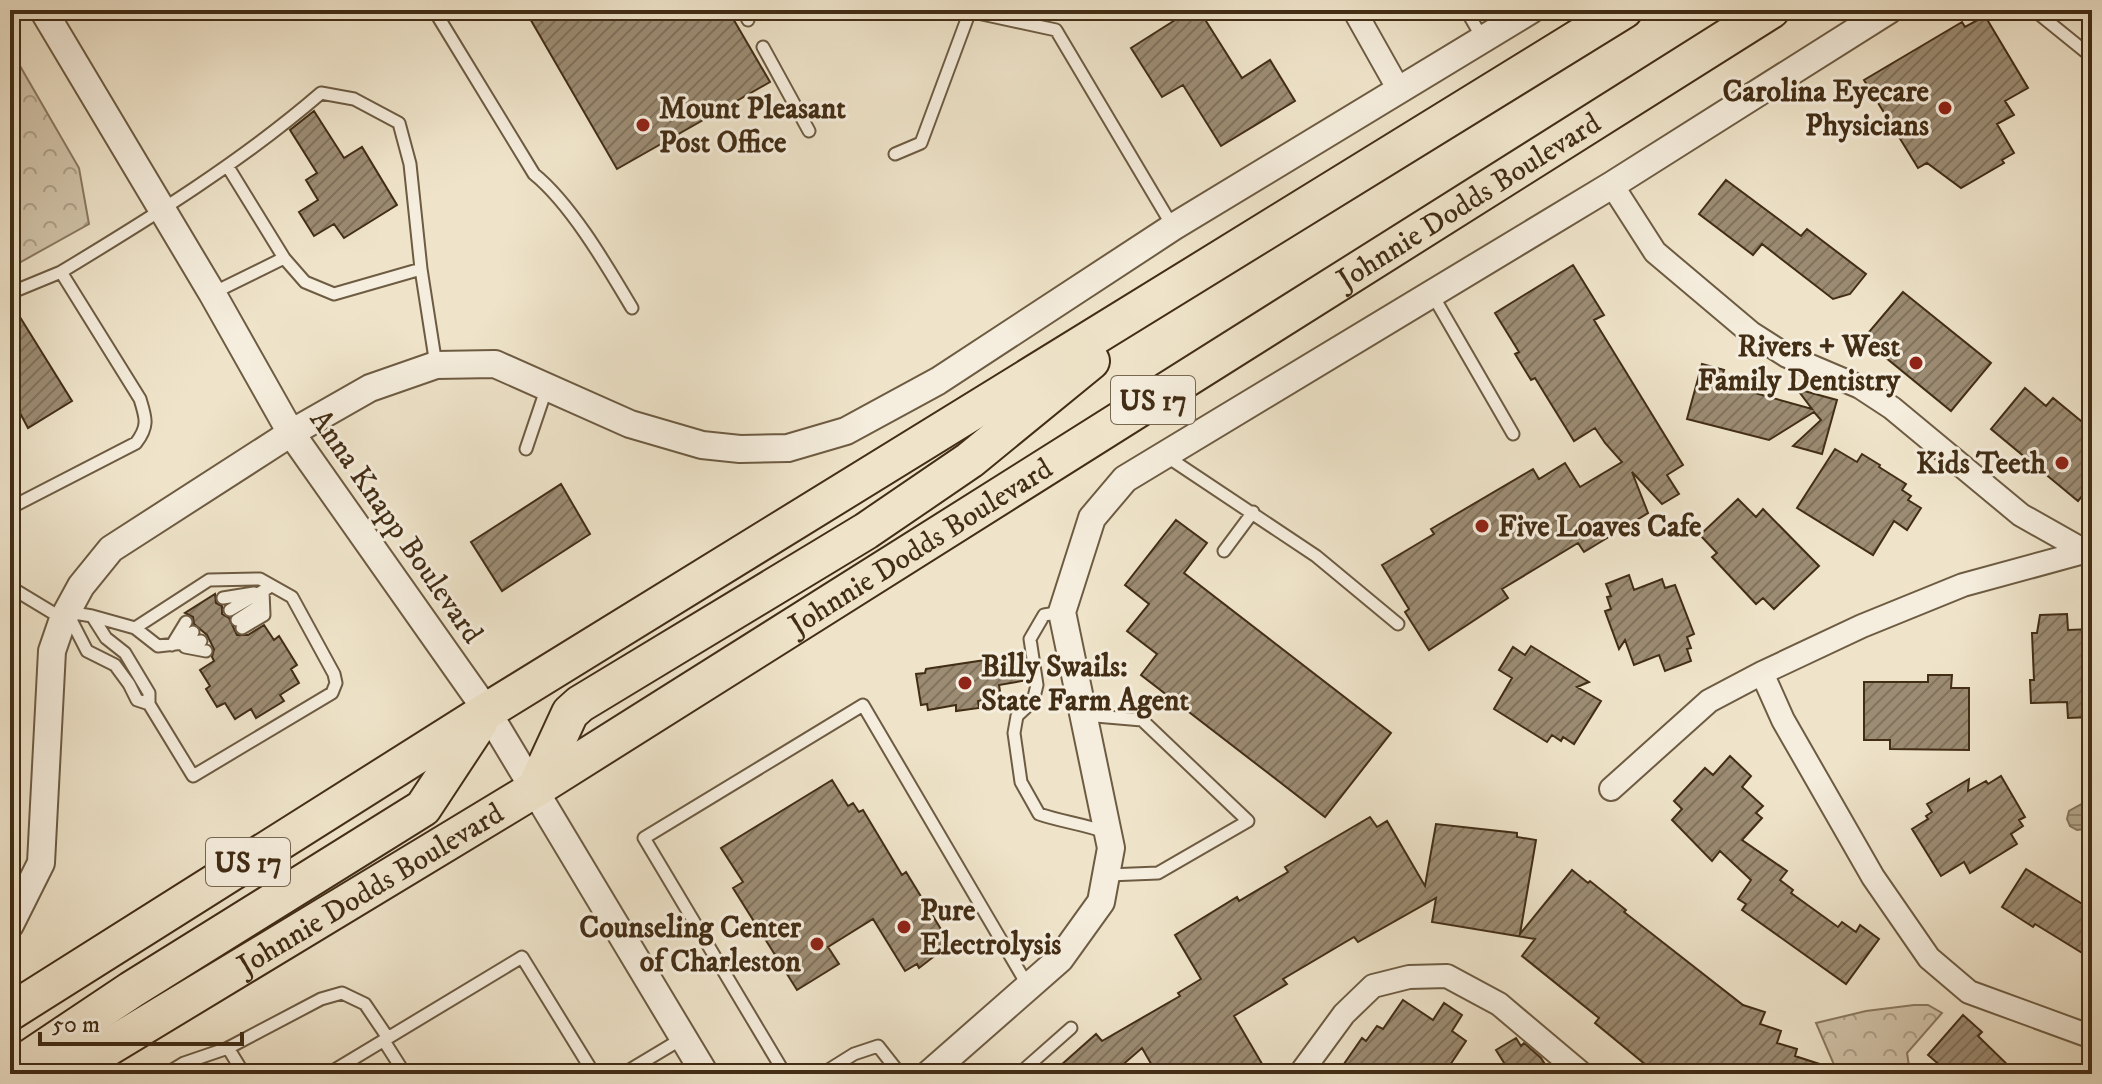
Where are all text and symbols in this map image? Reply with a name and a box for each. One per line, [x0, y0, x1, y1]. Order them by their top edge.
place label: Carolina Eyecare Physicians [1723, 74, 1930, 145]
place label: Mount Pleasant Post Office [659, 91, 846, 162]
marker: Carolina Eyecare Physicians [1936, 99, 1954, 117]
street label: Johnnie Dodds Boulevard [1328, 105, 1608, 300]
marker: Mount Pleasant Post Office [634, 116, 652, 134]
place label: Rivers + West Family Dentistry [1698, 329, 1901, 400]
marker: Rivers + West Family Dentistry [1907, 354, 1925, 372]
road number: US 17 [1111, 376, 1195, 424]
street label: Anna Knapp Boulevard [301, 403, 490, 651]
place label: Kids Teeth [1916, 446, 2046, 483]
street label: Johnnie Dodds Boulevard [780, 451, 1060, 646]
marker: Kids Teeth [2053, 454, 2071, 472]
place label: Five Loaves Cafe [1498, 509, 1702, 546]
marker: Five Loaves Cafe [1473, 517, 1491, 535]
place label: Billy Swails: State Farm Agent [981, 649, 1190, 720]
marker: Billy Swails: State Farm Agent [956, 674, 974, 692]
street label: Johnnie Dodds Boulevard [229, 795, 511, 986]
road number: US 17 [206, 838, 290, 886]
place label: Pure Electrolysis [920, 893, 1061, 964]
place label: Counseling Center of Charleston [579, 910, 802, 981]
marker: Pure Electrolysis [895, 918, 913, 936]
marker: Counseling Center of Charleston [808, 935, 826, 953]
scale bar [40, 996, 242, 1046]
text: 50 m [52, 1010, 100, 1040]

